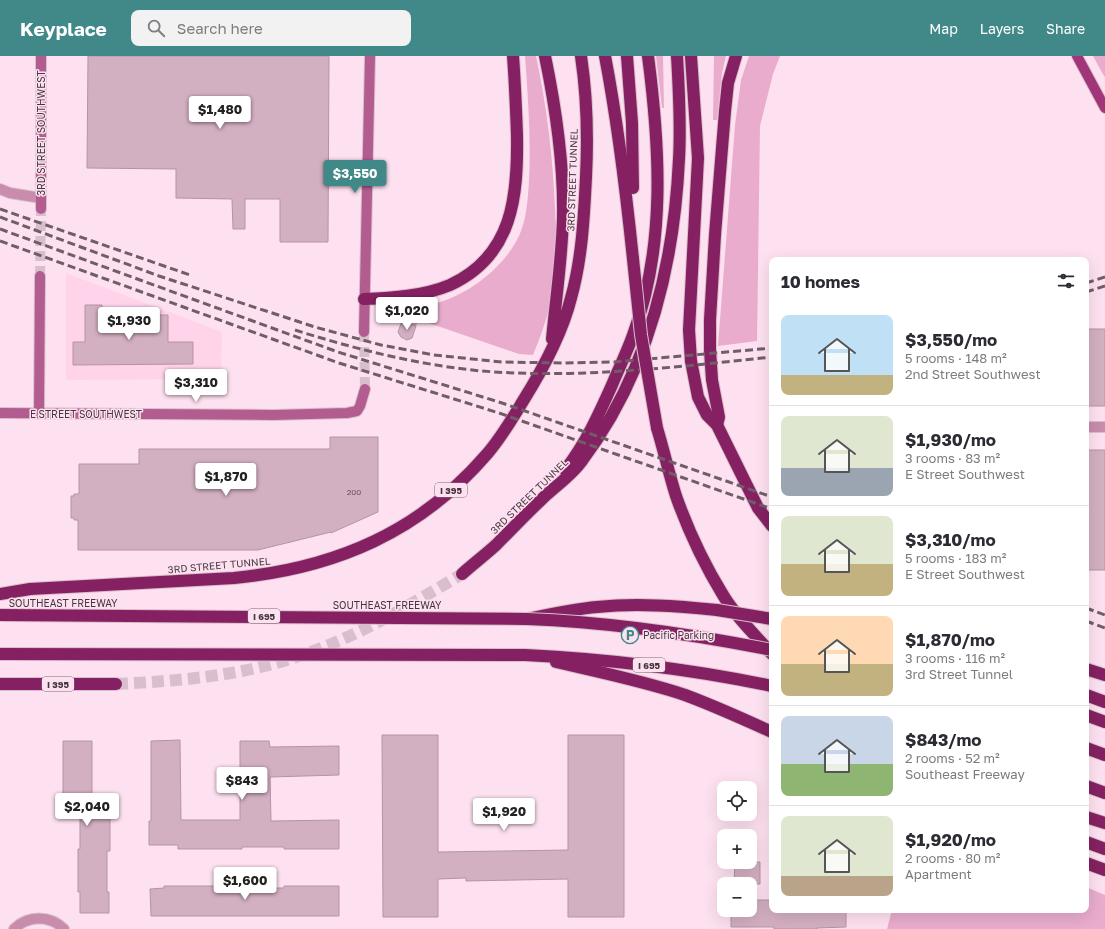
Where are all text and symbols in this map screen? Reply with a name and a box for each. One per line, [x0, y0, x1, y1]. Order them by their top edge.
search box [131, 10, 411, 46]
text: Keyplace [20, 17, 107, 40]
icon: search [145, 17, 167, 39]
text: Search here [177, 19, 263, 37]
text: Map [929, 20, 958, 37]
text: Layers [980, 20, 1024, 37]
text: Share [1046, 20, 1085, 37]
street label: 3RD STREET SOUTHWEST [35, 70, 47, 196]
pin: $1,480 [187, 96, 253, 130]
text: $1,480 [198, 101, 242, 117]
street label: 3RD STREET TUNNEL [564, 128, 580, 232]
pin: $3,550 [322, 160, 388, 194]
text: $3,550 [332, 165, 378, 181]
icon: filters [1055, 270, 1077, 292]
text: 10 homes [781, 271, 860, 292]
pin: $1,020 [374, 297, 440, 331]
text: $1,020 [385, 302, 429, 318]
pin: $1,930 [96, 307, 162, 341]
text: $1,930 [107, 312, 151, 328]
text: $3,550/mo [905, 329, 997, 350]
icon: home [813, 331, 861, 379]
text: 5 rooms · 148 m² [905, 350, 1007, 366]
text: 2nd Street Southwest [905, 366, 1041, 382]
pin: $3,310 [163, 369, 229, 403]
text: $3,310 [174, 374, 218, 390]
street label: E STREET SOUTHWEST [30, 408, 142, 420]
text: $1,930/mo [905, 429, 996, 450]
icon: home [813, 432, 861, 480]
text: 3 rooms · 83 m² [905, 450, 1000, 466]
street label: 3RD STREET TUNNEL [488, 456, 570, 536]
pin: $1,870 [193, 463, 259, 497]
text: E Street Southwest [905, 466, 1025, 482]
text: $1,870 [204, 468, 248, 484]
road number: I 395 [435, 483, 467, 497]
house number: 200 [347, 487, 361, 497]
text: $3,310/mo [905, 529, 996, 550]
icon: home [813, 532, 861, 580]
text: 5 rooms · 183 m² [905, 550, 1006, 566]
street label: 3RD STREET TUNNEL [167, 555, 271, 575]
text: E Street Southwest [905, 566, 1025, 582]
street label: SOUTHEAST FREEWAY [9, 597, 118, 609]
street label: SOUTHEAST FREEWAY [333, 599, 442, 611]
road number: I 695 [248, 609, 280, 623]
parking icon: Pacific Parking [620, 625, 640, 645]
place label: Pacific Parking [643, 629, 714, 641]
text: $1,870/mo [905, 629, 995, 650]
icon: home [813, 632, 861, 680]
text: 3 rooms · 116 m² [905, 650, 1005, 666]
road number: I 695 [633, 658, 665, 672]
text: 3rd Street Tunnel [905, 666, 1013, 682]
road number: I 395 [42, 677, 74, 691]
text: $843/mo [905, 729, 982, 750]
icon: home [813, 732, 861, 780]
text: 2 rooms · 52 m² [905, 750, 1000, 766]
text: Southeast Freeway [905, 766, 1025, 782]
pin: $843 [218, 767, 266, 801]
text: $843 [225, 772, 259, 788]
map controls [717, 781, 757, 917]
button: locate [717, 781, 757, 821]
pin: $2,040 [54, 793, 120, 827]
text: $2,040 [64, 798, 110, 814]
pin: $1,920 [471, 798, 537, 832]
text: $1,920 [482, 803, 526, 819]
button: + [717, 829, 757, 869]
text: $1,920/mo [905, 829, 996, 850]
icon: home [813, 832, 861, 880]
text: 2 rooms · 80 m² [905, 850, 1001, 866]
text: Apartment [905, 866, 972, 882]
pin: $1,600 [212, 867, 278, 901]
text: $1,600 [223, 872, 267, 888]
button: − [717, 877, 757, 917]

